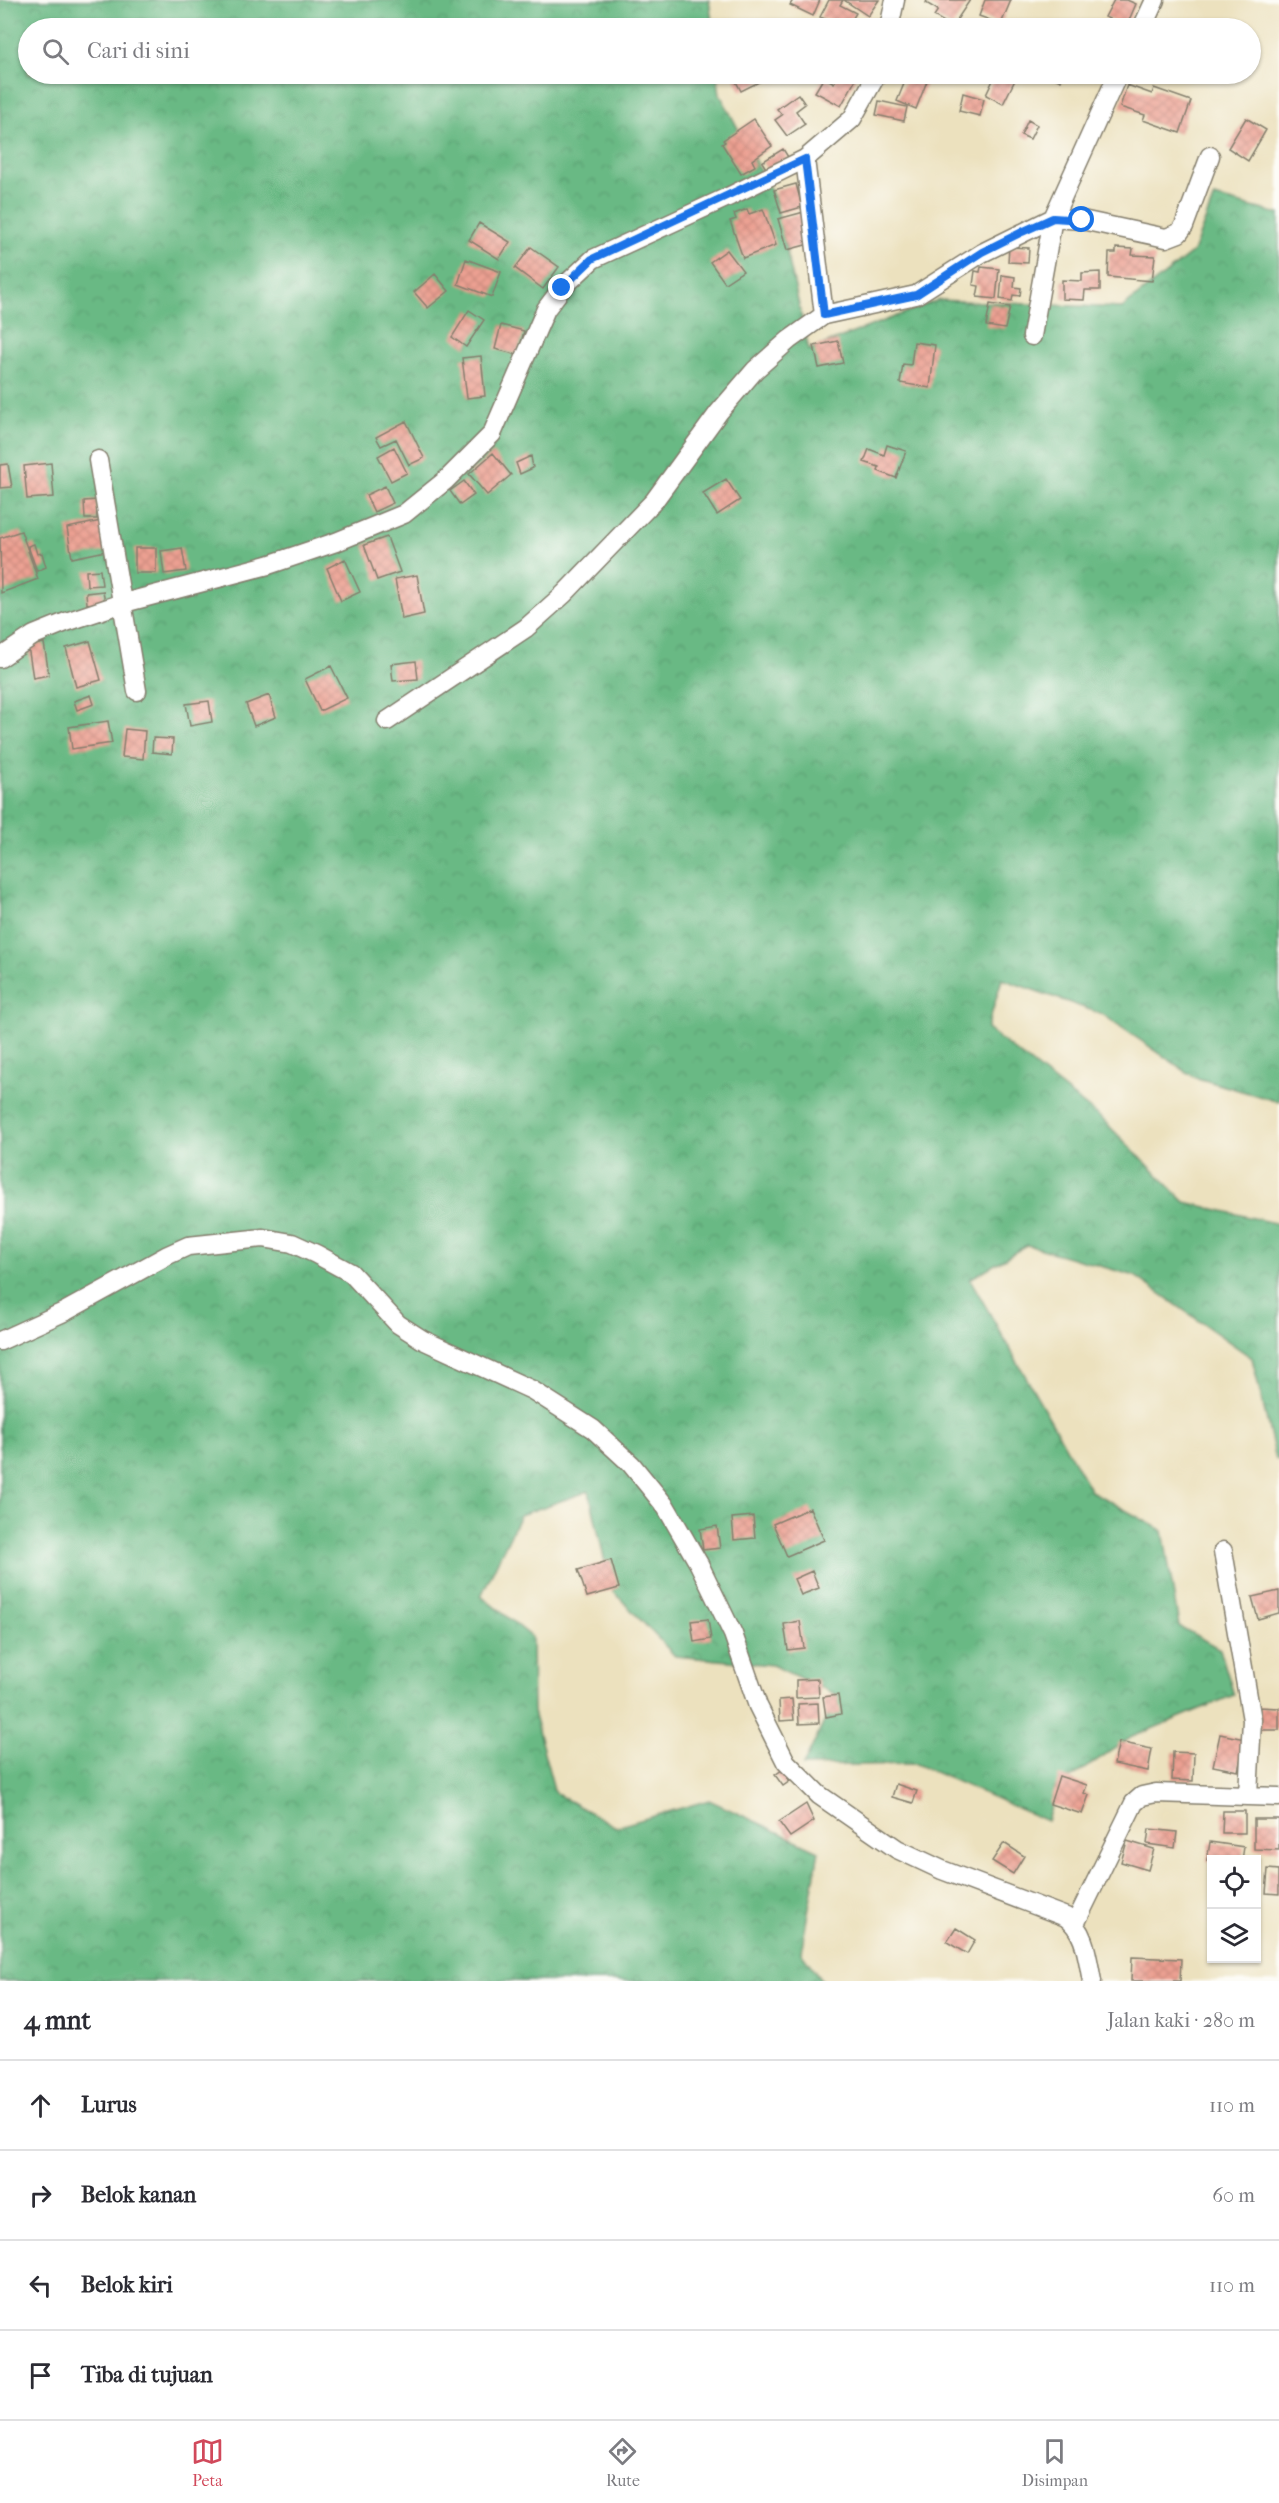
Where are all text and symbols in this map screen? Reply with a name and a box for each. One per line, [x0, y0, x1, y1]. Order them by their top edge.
search box [18, 18, 1261, 84]
icon: search [39, 35, 72, 68]
text: Cari di sini [87, 38, 190, 64]
route start [1068, 206, 1094, 232]
route end [548, 274, 574, 300]
map controls [1207, 1855, 1261, 1963]
button: locate [1207, 1855, 1261, 1909]
button: layers [1207, 1909, 1261, 1963]
text: 4 mnt [24, 2005, 91, 2036]
text: Jalan kaki · 280 m [1107, 2009, 1255, 2032]
icon: ahead [24, 2089, 57, 2122]
text: Lurus [81, 2092, 137, 2118]
text: 110 m [1209, 2094, 1255, 2117]
icon: right [24, 2179, 57, 2212]
text: Belok kanan [81, 2182, 196, 2208]
text: 60 m [1212, 2184, 1255, 2207]
icon: left [24, 2269, 57, 2302]
text: Belok kiri [81, 2272, 173, 2298]
text: 110 m [1209, 2274, 1255, 2297]
icon: arrive [24, 2359, 57, 2392]
text: Tiba di tujuan [81, 2362, 213, 2388]
tab: Peta [191, 2435, 224, 2490]
tab: Rute [606, 2435, 640, 2490]
tab: Disimpan [1022, 2435, 1088, 2490]

